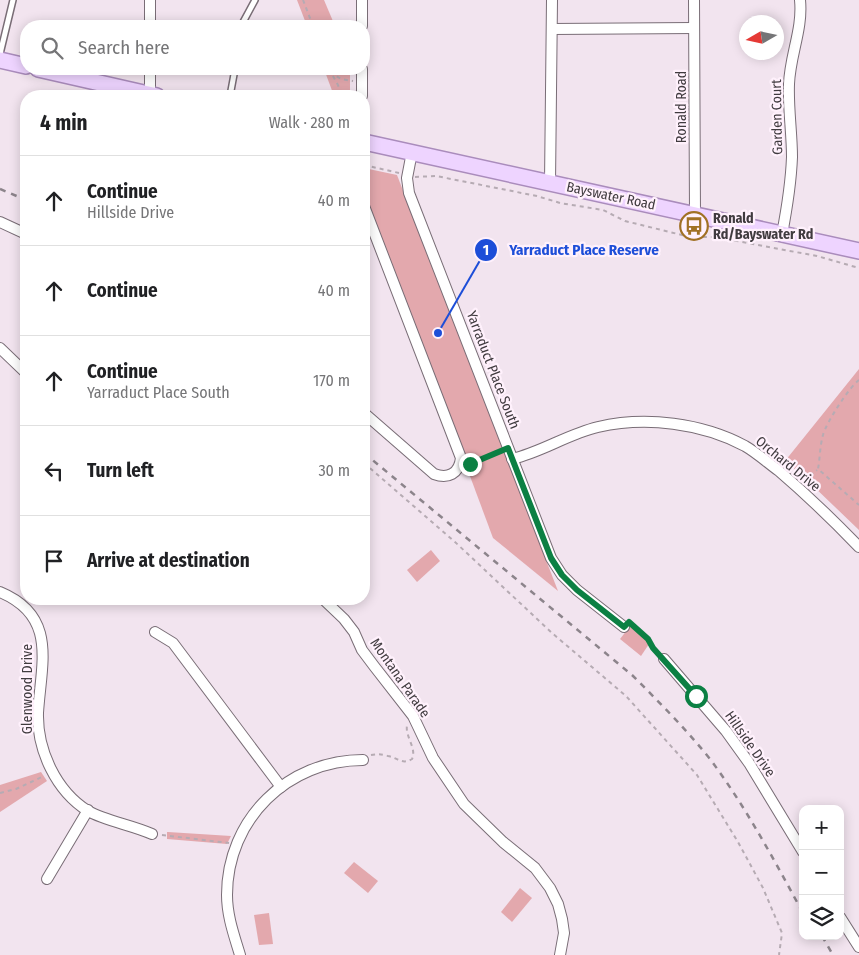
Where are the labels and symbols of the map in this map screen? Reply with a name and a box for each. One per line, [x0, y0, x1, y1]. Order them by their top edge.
north arrow [739, 15, 784, 60]
street label: Ronald Road [673, 71, 690, 143]
street label: Garden Court [768, 79, 786, 155]
street label: Bayswater Road [565, 178, 657, 214]
place label: Ronald Rd/Bayswater Rd [713, 210, 813, 243]
bus stop icon: Ronald Rd/Bayswater Rd [679, 211, 709, 241]
callout: Yarraduct Place Reserve [474, 235, 668, 265]
text: 1 [483, 241, 489, 259]
text: Yarraduct Place Reserve [508, 241, 659, 259]
street label: Yarraduct Place South [463, 309, 523, 431]
street label: Orchard Drive [752, 433, 824, 495]
route end [459, 453, 482, 476]
street label: Montana Parade [366, 635, 434, 721]
street label: Glenwood Drive [19, 644, 36, 734]
route start [685, 685, 708, 708]
street label: Hillside Drive [721, 708, 779, 780]

